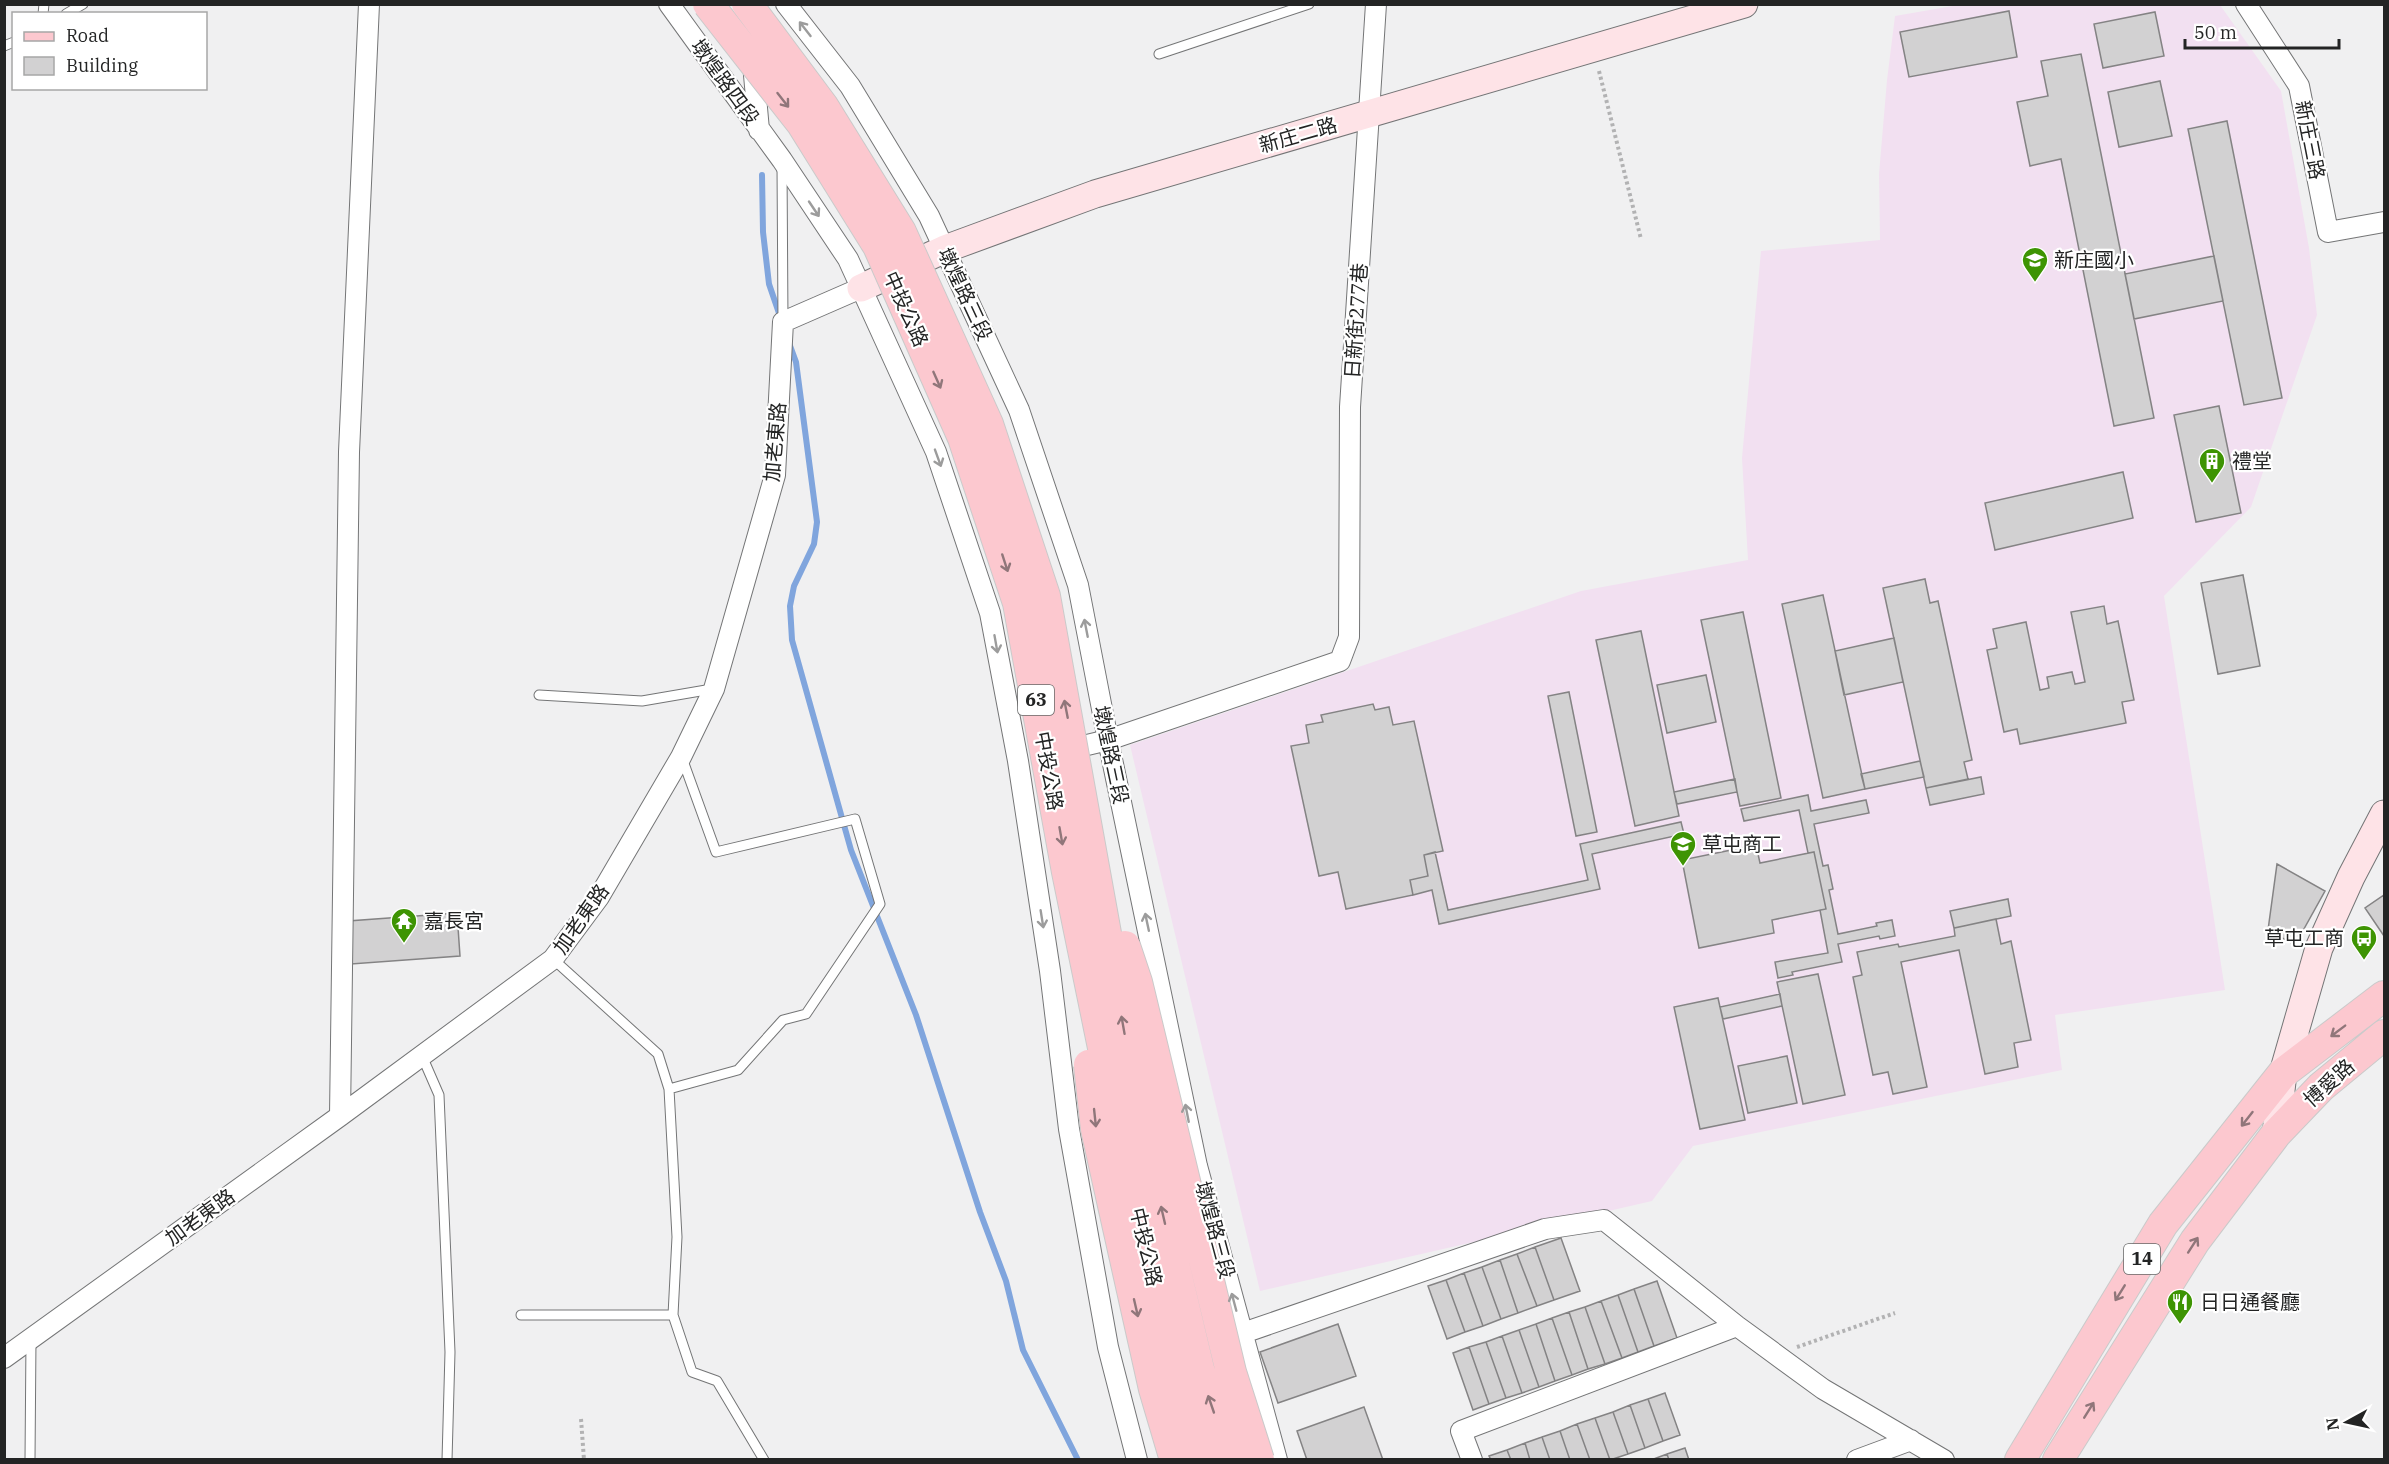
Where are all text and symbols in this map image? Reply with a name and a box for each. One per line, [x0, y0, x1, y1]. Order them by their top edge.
legend [12, 12, 207, 90]
scale bar [2185, 12, 2340, 50]
one-way arrow [799, 21, 812, 37]
text: 50 m [2194, 21, 2237, 44]
text: Road [66, 24, 109, 47]
street label: 墩煌路四段 [685, 33, 766, 130]
text: Building [66, 54, 138, 77]
one-way arrow [777, 92, 790, 108]
street label: 新庄三路 [2290, 98, 2331, 182]
street label: 新庄二路 [1256, 111, 1340, 159]
one-way arrow [808, 200, 820, 217]
street label: 墩煌路三段 [932, 243, 999, 345]
school or university icon: 新庄國小 [2020, 245, 2050, 283]
place label: 新庄國小 [2054, 246, 2134, 273]
street label: 日新街277巷 [1338, 262, 1373, 380]
street label: 中投公路 [878, 267, 935, 351]
one-way arrow [932, 371, 944, 389]
street label: 加老東路 [758, 401, 791, 483]
building icon: 禮堂 [2197, 446, 2227, 484]
place label: 禮堂 [2232, 447, 2272, 474]
one-way arrow [933, 448, 944, 467]
one-way arrow [1000, 553, 1011, 572]
one-way arrow [1080, 619, 1091, 638]
one-way arrow [991, 634, 1002, 653]
road number: 63 [1018, 685, 1054, 715]
one-way arrow [1060, 699, 1071, 719]
street label: 墩煌路三段 [1088, 703, 1135, 807]
street label: 中投公路 [1029, 729, 1070, 813]
one-way arrow [1056, 826, 1067, 846]
school or university icon: 草屯商工 [1668, 829, 1698, 867]
place label: 草屯商工 [1702, 830, 1782, 857]
street label: 加老東路 [547, 878, 615, 959]
temple icon: 嘉長宮 [389, 906, 419, 944]
place label: 嘉長宮 [424, 907, 484, 934]
one-way arrow [1037, 909, 1048, 928]
one-way arrow [1141, 912, 1152, 932]
bus stop icon: 草屯工商 [2349, 923, 2379, 961]
place label: 草屯工商 [2264, 924, 2344, 951]
one-way arrow [1118, 1015, 1129, 1035]
one-way arrow [2330, 1025, 2346, 1038]
street label: 博愛路 [2297, 1053, 2360, 1113]
one-way arrow [1181, 1103, 1192, 1123]
one-way arrow [1090, 1107, 1101, 1127]
one-way arrow [2240, 1110, 2253, 1126]
street label: 墩煌路三段 [1190, 1178, 1241, 1282]
street label: 加老東路 [159, 1182, 240, 1251]
street label: 中投公路 [1124, 1205, 1169, 1289]
one-way arrow [1156, 1206, 1168, 1225]
one-way arrow [2186, 1236, 2199, 1253]
road number: 14 [2124, 1244, 2160, 1274]
one-way arrow [2114, 1284, 2126, 1301]
restaurant icon: 日日通餐廳 [2165, 1287, 2195, 1325]
place label: 日日通餐廳 [2200, 1288, 2300, 1315]
one-way arrow [1228, 1292, 1239, 1311]
one-way arrow [1131, 1298, 1142, 1317]
north arrow [2317, 1392, 2377, 1452]
one-way arrow [1204, 1395, 1215, 1414]
one-way arrow [2083, 1402, 2095, 1419]
text: N [2321, 1416, 2343, 1432]

